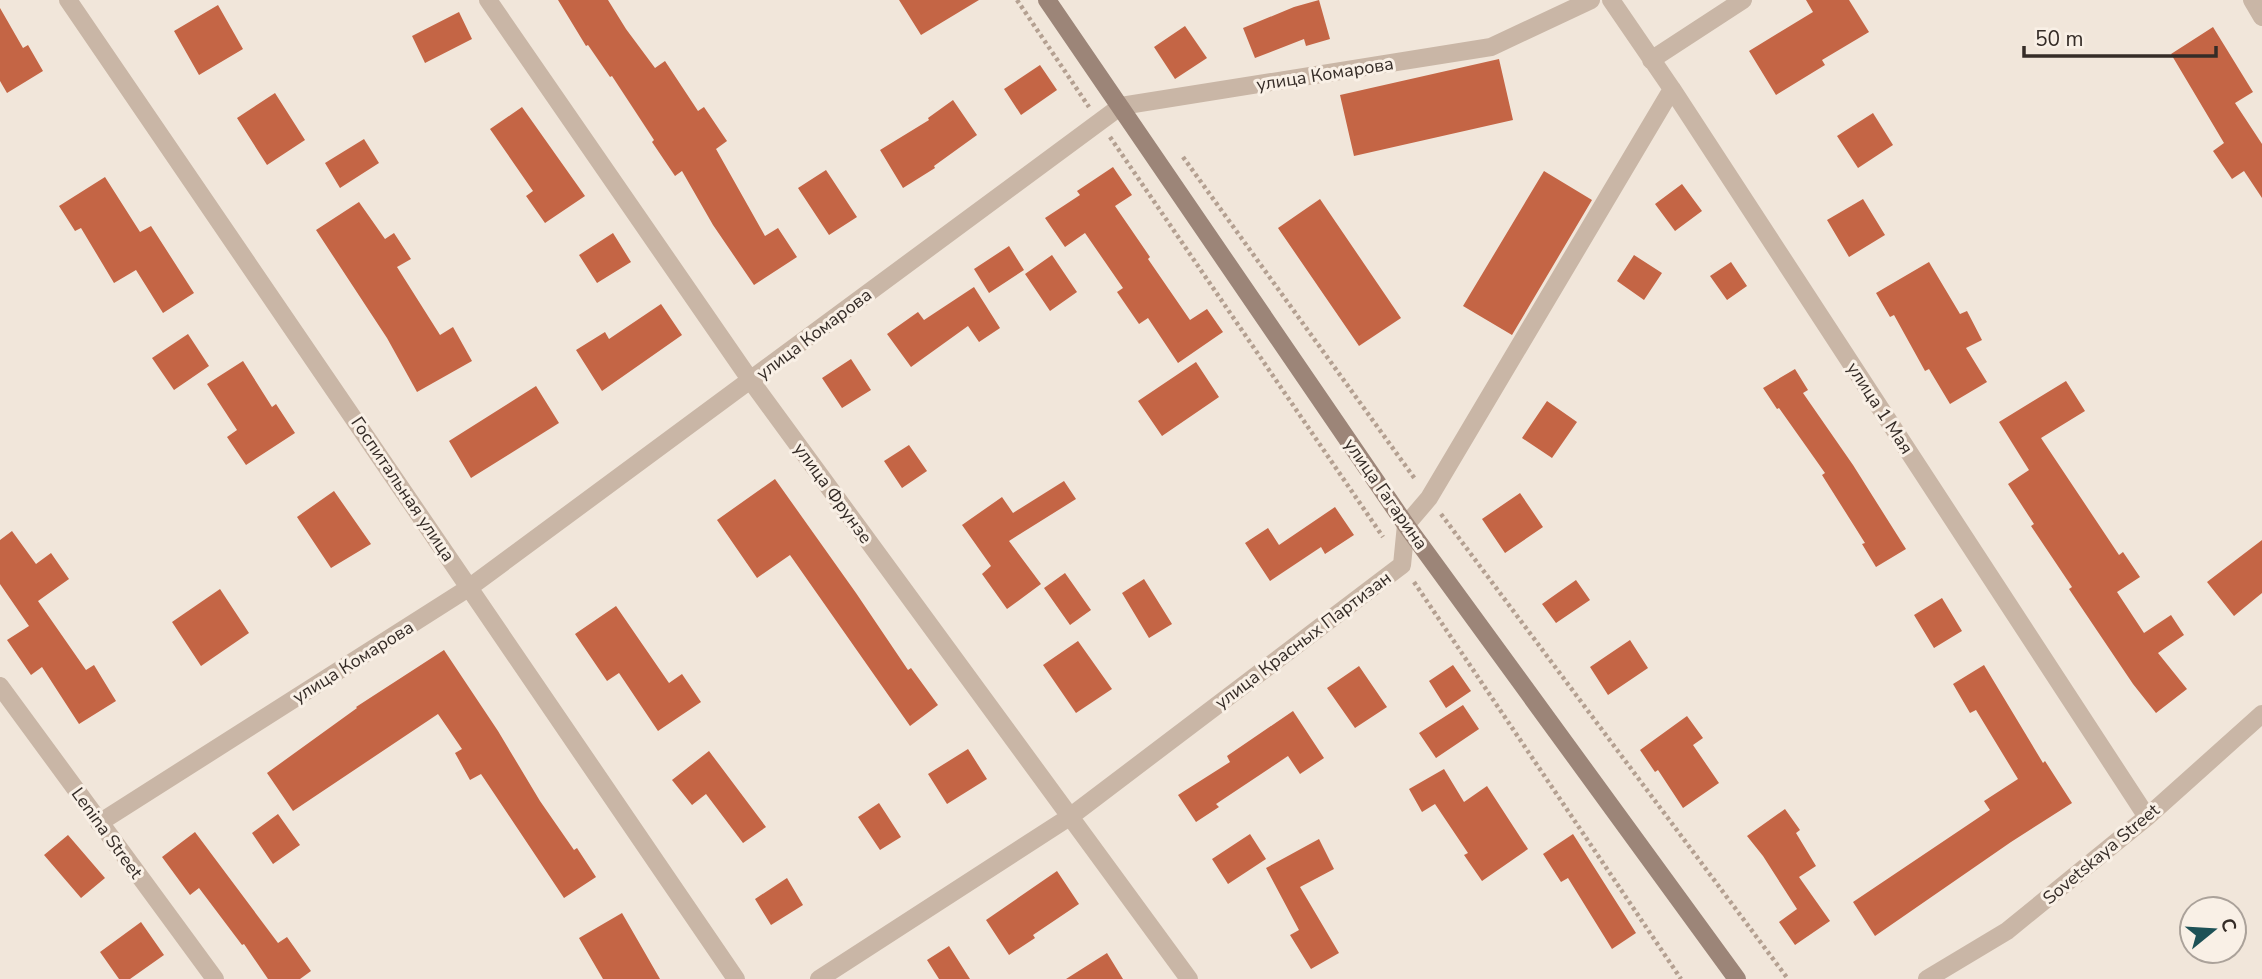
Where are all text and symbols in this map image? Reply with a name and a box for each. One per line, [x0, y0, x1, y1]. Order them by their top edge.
scale bar [2024, 14, 2216, 58]
text: 50 m [2035, 25, 2084, 53]
street label: улица Комарова [1255, 51, 1395, 97]
street label: улица Комарова [752, 283, 876, 385]
street label: улица 1 Мая [1841, 357, 1919, 459]
street label: Госпитальная улица [346, 412, 460, 566]
street label: улица Гагарина [1339, 434, 1433, 554]
street label: улица Фрунзе [788, 438, 878, 548]
street label: улица Красных Партизан [1210, 566, 1396, 714]
street label: улица Комарова [288, 615, 418, 709]
street label: Lenina Street [66, 783, 149, 884]
street label: Sovetskaya Street [2038, 798, 2165, 910]
north arrow [2178, 895, 2248, 965]
text: С [2214, 915, 2243, 935]

